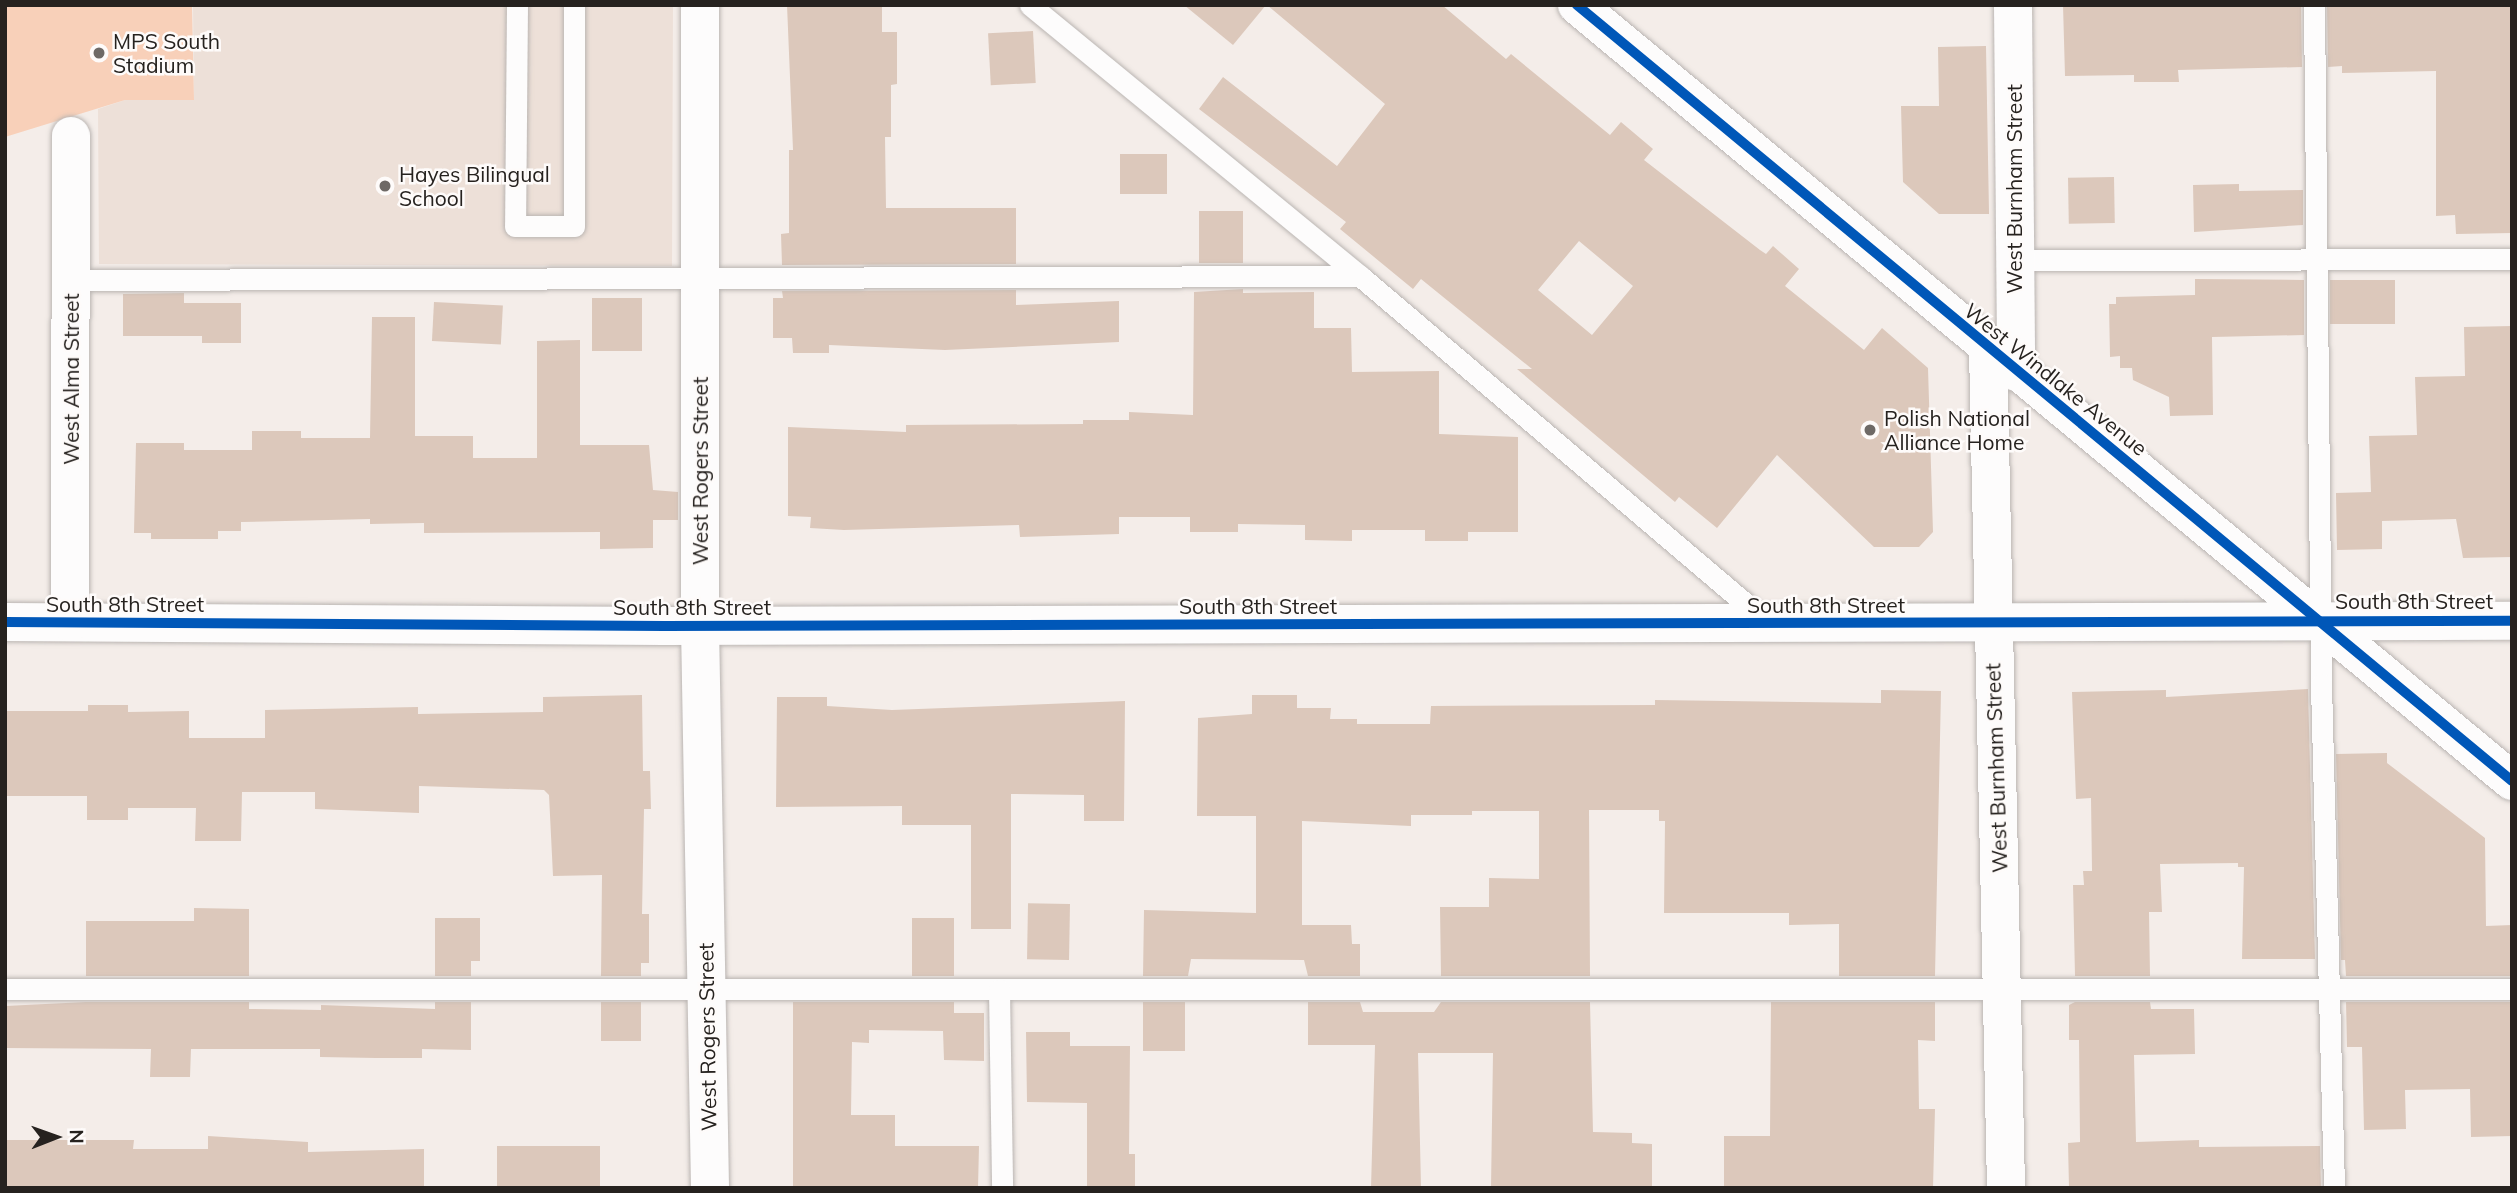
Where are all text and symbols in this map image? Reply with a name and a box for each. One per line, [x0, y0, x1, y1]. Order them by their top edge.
place label: MPS South Stadium [113, 28, 220, 78]
marker: MPS South Stadium [91, 45, 107, 61]
street label: West Burnham Street [2001, 84, 2027, 294]
place label: Hayes Bilingual School [399, 161, 550, 211]
marker: Hayes Bilingual School [377, 178, 393, 194]
street label: West Alma Street [58, 293, 84, 465]
street label: West Windlake Avenue [1959, 297, 2153, 461]
street label: West Rogers Street [687, 377, 713, 565]
place label: Polish National Alliance Home [1884, 405, 2030, 455]
marker: Polish National Alliance Home [1862, 422, 1878, 438]
street label: South 8th Street [2335, 588, 2493, 614]
street label: South 8th Street [46, 591, 204, 617]
street label: South 8th Street [1747, 592, 1905, 618]
street label: South 8th Street [1179, 593, 1337, 619]
street label: South 8th Street [613, 594, 771, 620]
street label: West Burnham Street [1980, 663, 2012, 873]
street label: West Rogers Street [693, 943, 721, 1131]
north arrow [21, 1102, 91, 1172]
text: N [65, 1129, 89, 1144]

